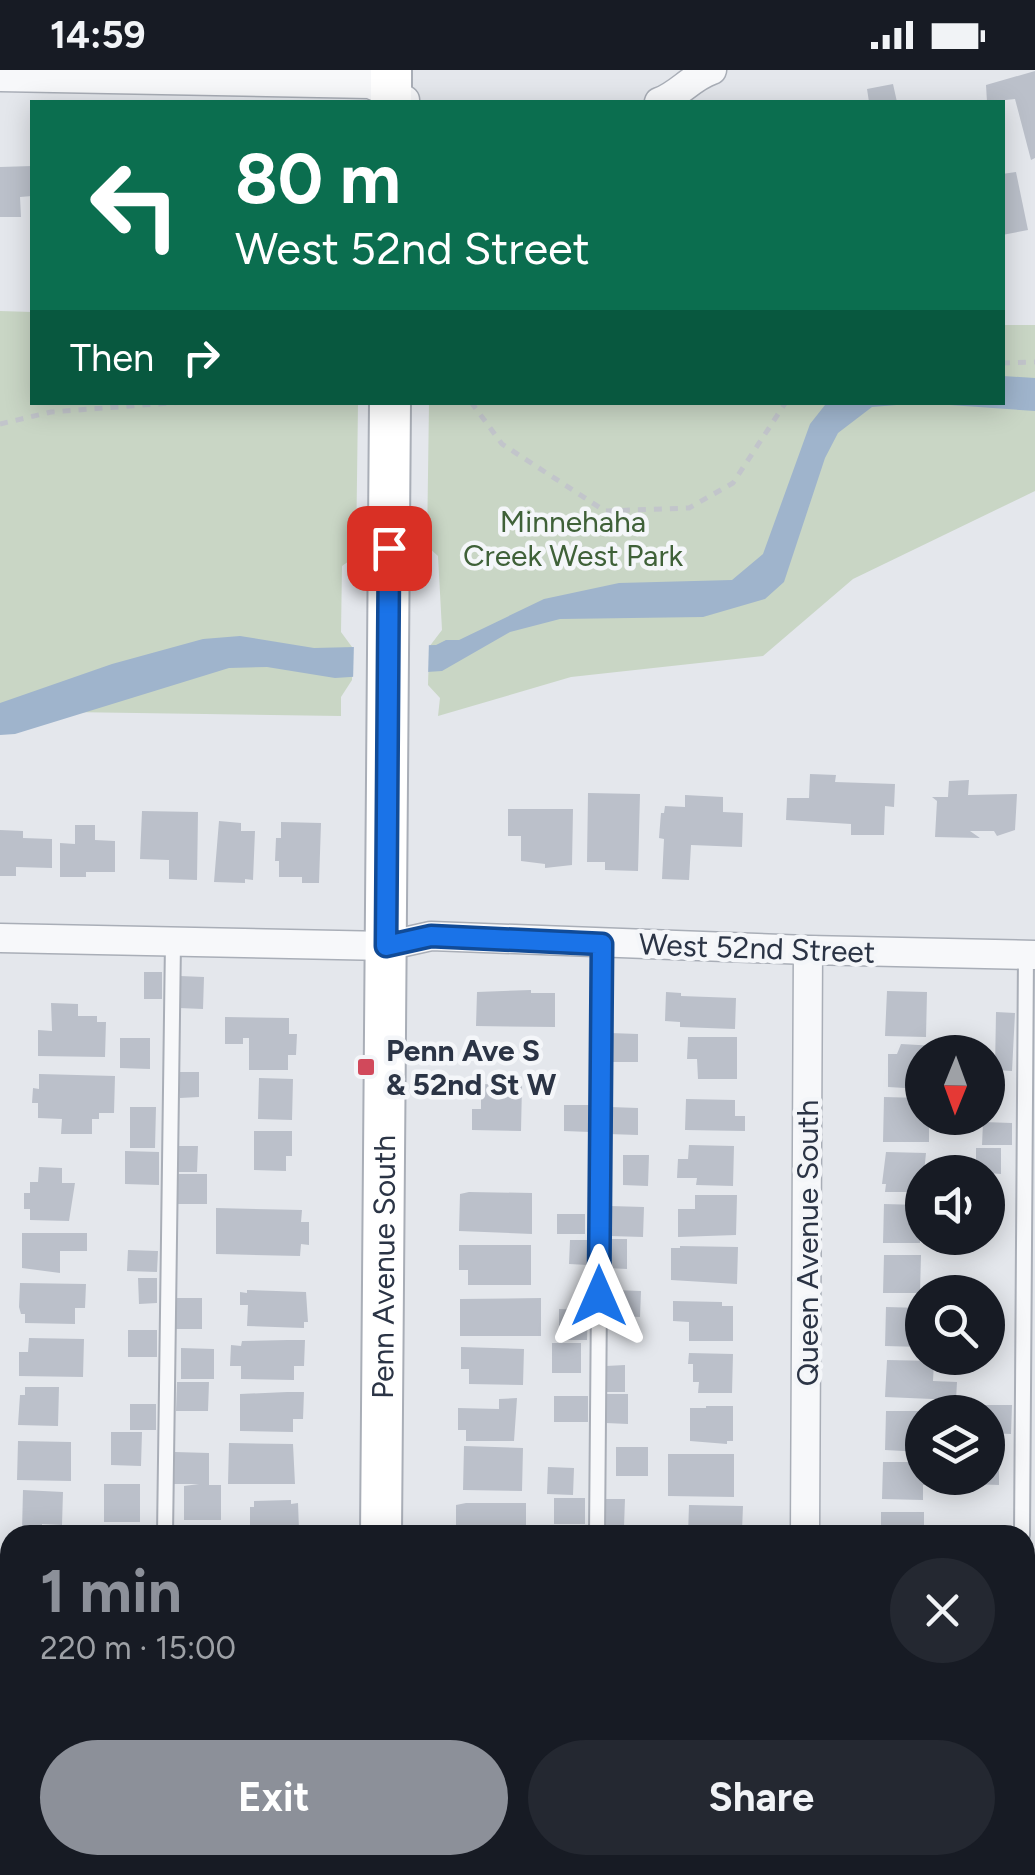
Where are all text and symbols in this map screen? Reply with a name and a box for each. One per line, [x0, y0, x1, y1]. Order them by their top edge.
text: 14:59 [50, 12, 146, 58]
text: 80 m [235, 136, 401, 221]
icon: left [70, 140, 200, 270]
text: West 52nd Street [235, 221, 590, 275]
icon: right [174, 330, 229, 385]
text: Then [70, 335, 154, 381]
park label: Minnehaha Creek West Park [463, 503, 684, 574]
pin [347, 506, 432, 591]
icon: arrive [362, 521, 417, 576]
street label: West 52nd Street [638, 925, 876, 971]
place label: Penn Ave S & 52nd St W [386, 1032, 557, 1103]
north arrow [905, 1035, 1005, 1135]
map controls [905, 1035, 1005, 1495]
marker: Penn Ave S & 52nd St W [355, 1056, 377, 1078]
street label: Queen Avenue South [789, 1100, 826, 1386]
street label: Penn Avenue South [364, 1135, 403, 1399]
button: sound [905, 1155, 1005, 1255]
position arrow [547, 1244, 651, 1348]
button: search [905, 1275, 1005, 1375]
button: layers [905, 1395, 1005, 1495]
text: 1 min [40, 1555, 182, 1627]
button: close [890, 1558, 995, 1663]
text: 220 m · 15:00 [40, 1629, 236, 1667]
button: Exit [40, 1740, 508, 1855]
button: Share [528, 1740, 995, 1855]

